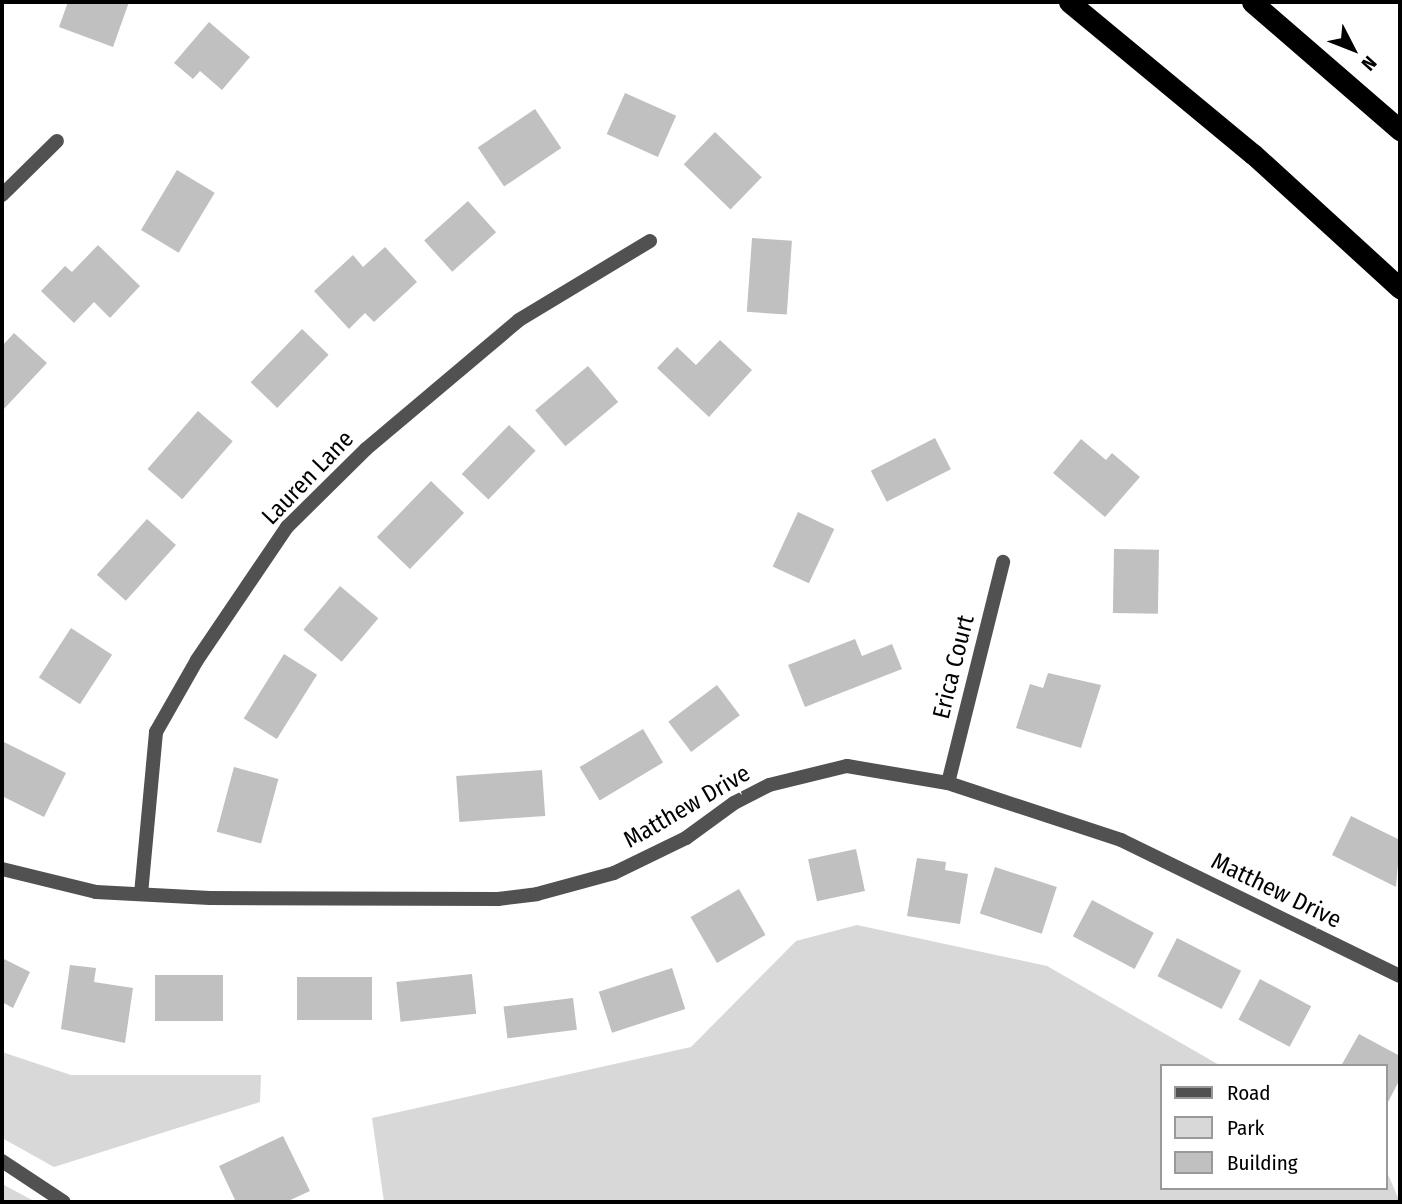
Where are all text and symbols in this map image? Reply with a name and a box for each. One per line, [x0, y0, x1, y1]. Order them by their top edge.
north arrow [1318, 14, 1388, 84]
text: N [1357, 51, 1381, 75]
street label: Lauren Lane [256, 425, 360, 531]
street label: Erica Court [927, 612, 981, 722]
street label: Matthew Drive [619, 759, 755, 855]
street label: Matthew Drive [1206, 847, 1346, 935]
legend [1160, 1064, 1388, 1190]
text: Road [1227, 1080, 1271, 1106]
text: Park [1227, 1115, 1264, 1141]
text: Building [1227, 1150, 1298, 1176]

